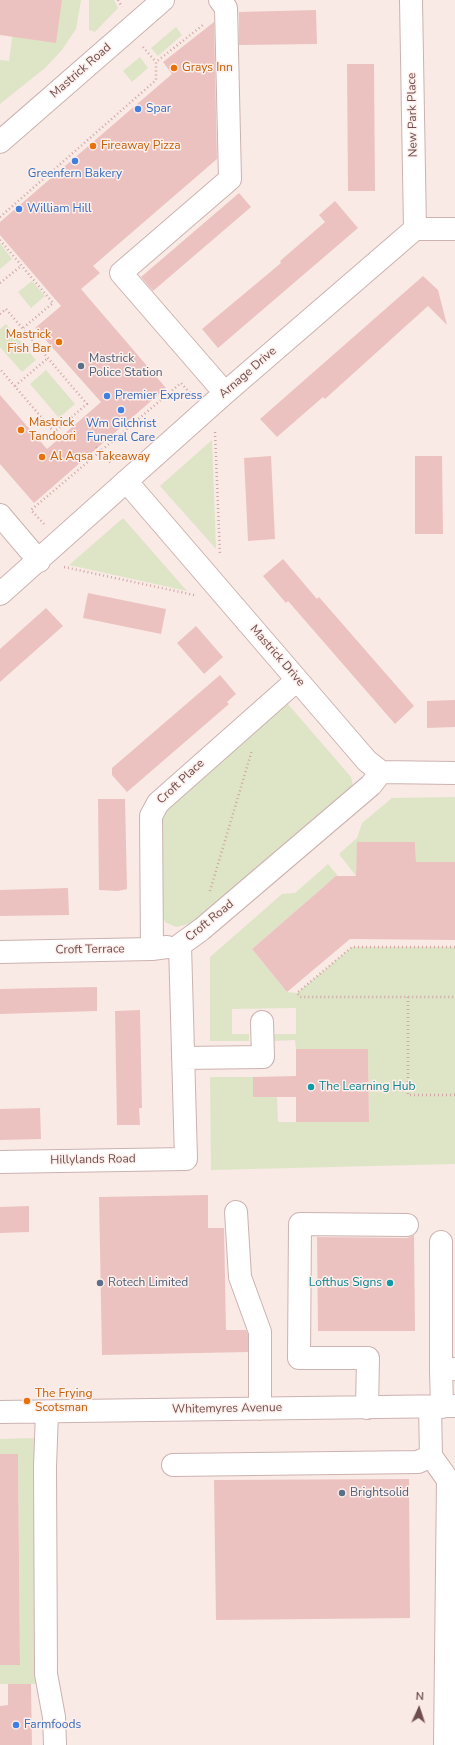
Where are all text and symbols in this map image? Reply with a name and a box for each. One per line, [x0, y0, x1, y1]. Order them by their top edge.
street label: Mastrick Road [48, 41, 114, 101]
place label: Grays Inn [182, 61, 233, 75]
marker: Grays Inn [169, 63, 179, 73]
street label: New Park Place [405, 73, 421, 157]
place label: Spar [146, 102, 171, 116]
marker: Spar [133, 104, 143, 114]
place label: Fireaway Pizza [101, 139, 181, 153]
marker: Fireaway Pizza [88, 141, 98, 151]
marker: Greenfern Bakery [70, 156, 80, 166]
place label: Greenfern Bakery [28, 167, 122, 181]
place label: William Hill [27, 202, 92, 216]
marker: William Hill [14, 204, 24, 214]
place label: Mastrick Fish Bar [6, 328, 51, 356]
marker: Mastrick Fish Bar [54, 337, 64, 347]
street label: Arnage Drive [216, 344, 280, 402]
place label: Mastrick Police Station [89, 352, 163, 380]
marker: Mastrick Police Station [76, 361, 86, 371]
place label: Premier Express [115, 389, 202, 403]
marker: Premier Express [102, 391, 112, 401]
marker: Wm Gilchrist Funeral Care [116, 405, 126, 415]
place label: Mastrick Tandoori [29, 416, 76, 444]
place label: Wm Gilchrist Funeral Care [86, 417, 156, 445]
marker: Mastrick Tandoori [16, 425, 26, 435]
place label: Al Aqsa Takeaway [50, 450, 150, 464]
marker: Al Aqsa Takeaway [37, 452, 47, 462]
street label: Mastrick Drive [246, 622, 308, 690]
street label: Croft Place [154, 757, 208, 807]
street label: Croft Road [183, 897, 237, 945]
street label: Croft Terrace [55, 942, 125, 958]
place label: The Learning Hub [319, 1080, 415, 1094]
marker: The Learning Hub [306, 1082, 316, 1092]
street label: Hillylands Road [50, 1152, 136, 1168]
place label: Rotech Limited [108, 1276, 188, 1290]
place label: Lofthus Signs [309, 1276, 382, 1290]
marker: Rotech Limited [95, 1278, 105, 1288]
marker: Lofthus Signs [385, 1278, 395, 1288]
place label: The Frying Scotsman [35, 1387, 92, 1415]
marker: The Frying Scotsman [22, 1396, 32, 1406]
street label: Whitemyres Avenue [172, 1401, 282, 1417]
place label: Brightsolid [350, 1486, 409, 1500]
marker: Brightsolid [337, 1488, 347, 1498]
north arrow [399, 1689, 439, 1729]
text: N [415, 1689, 424, 1704]
place label: Farmfoods [24, 1718, 81, 1732]
marker: Farmfoods [11, 1720, 21, 1730]

